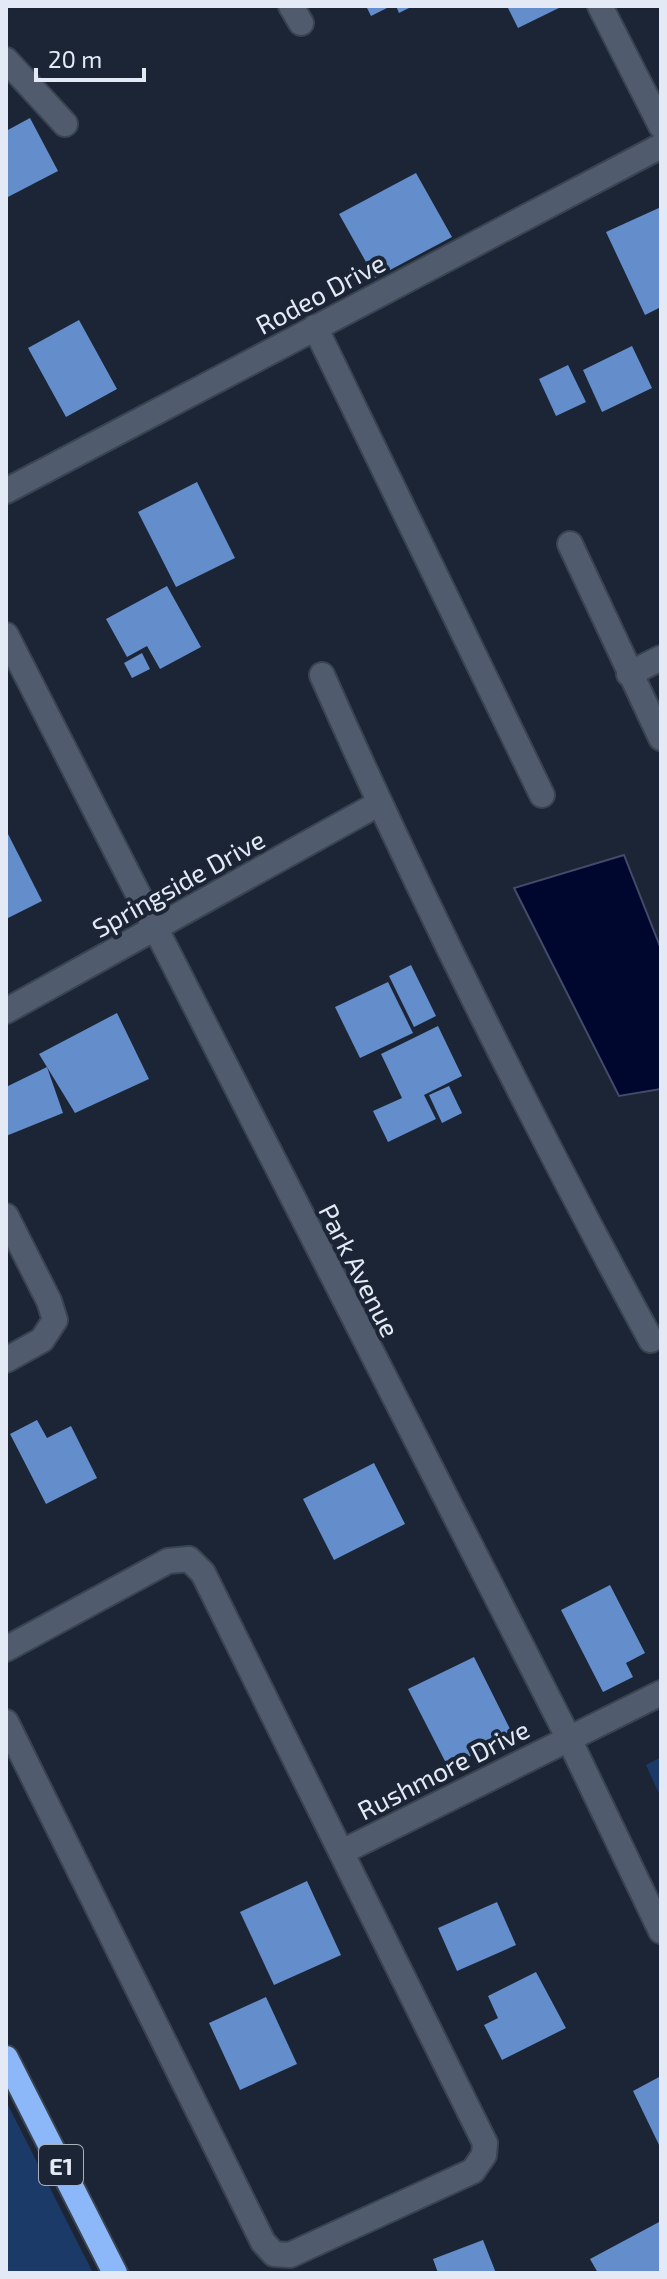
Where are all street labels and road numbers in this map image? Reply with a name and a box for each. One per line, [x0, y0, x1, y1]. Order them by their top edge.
street label: Rodeo Drive [250, 246, 390, 340]
street label: Springside Drive [86, 823, 270, 943]
street label: Park Avenue [313, 1198, 407, 1342]
street label: Rushmore Drive [352, 1712, 534, 1826]
road number: E1 [39, 2145, 83, 2185]

